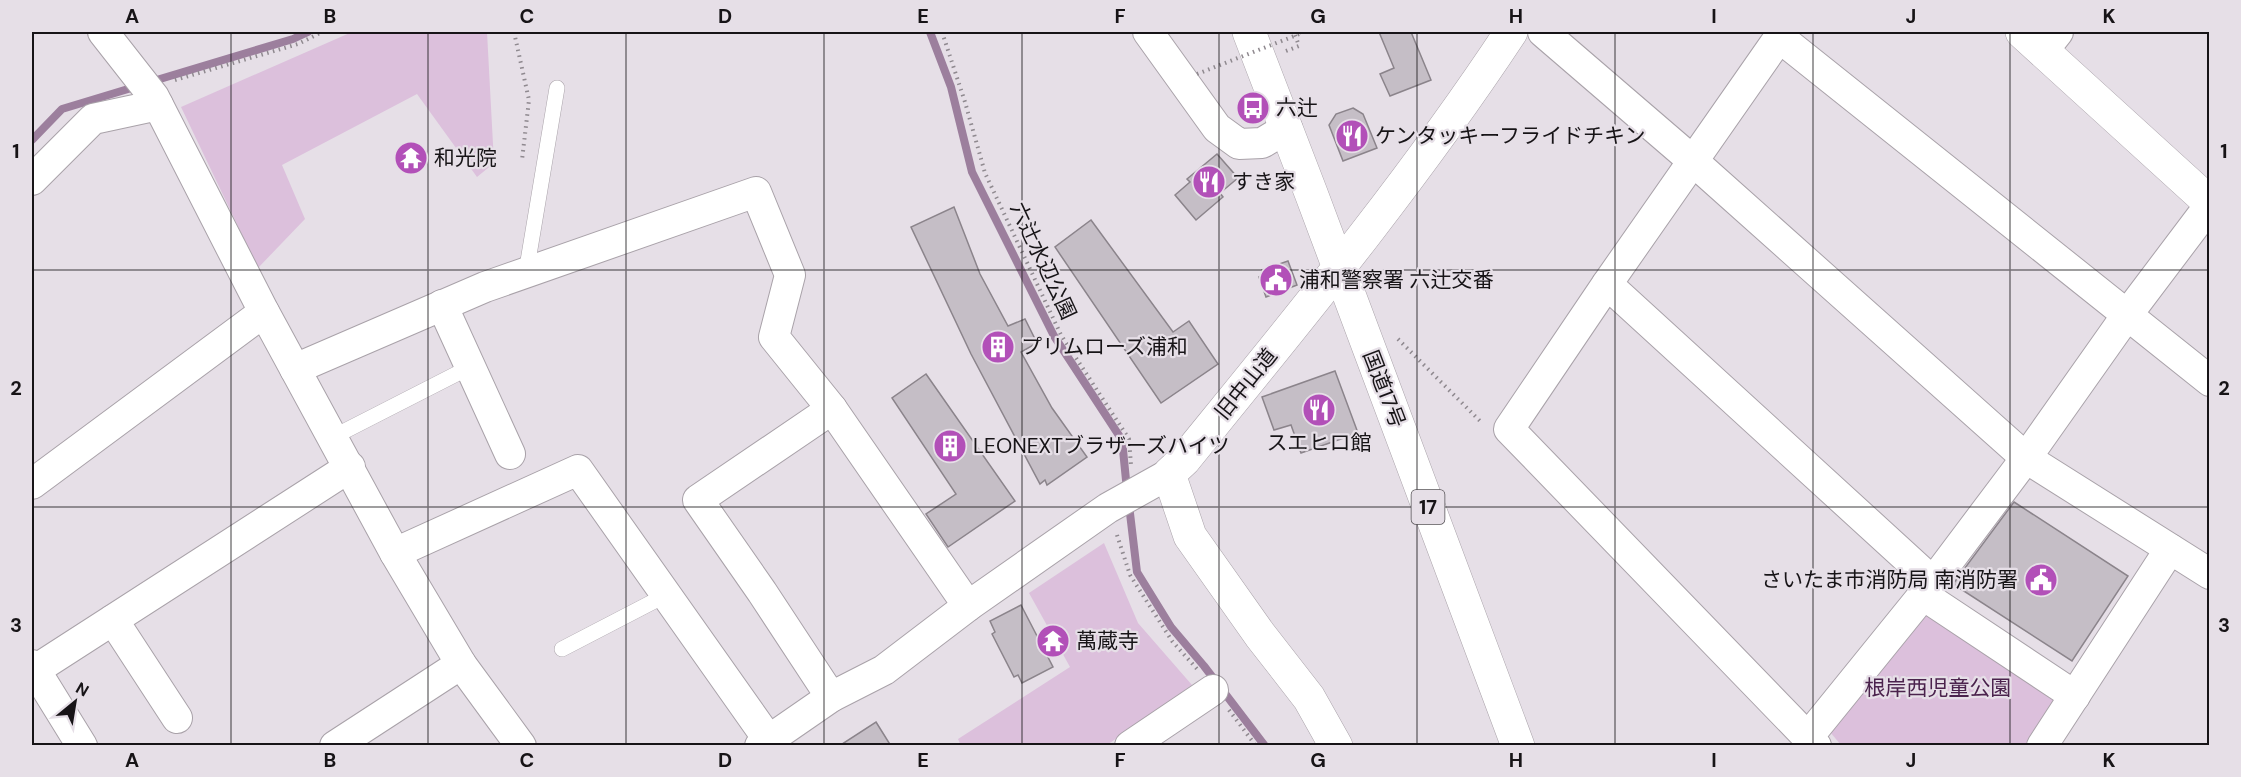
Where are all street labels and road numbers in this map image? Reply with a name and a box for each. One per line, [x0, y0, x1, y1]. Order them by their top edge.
street label: 六辻水辺公園 [1004, 198, 1082, 324]
street label: 旧中山道 [1209, 343, 1283, 425]
street label: 国道17号 [1356, 346, 1412, 432]
road number: 17 [1412, 490, 1444, 524]

